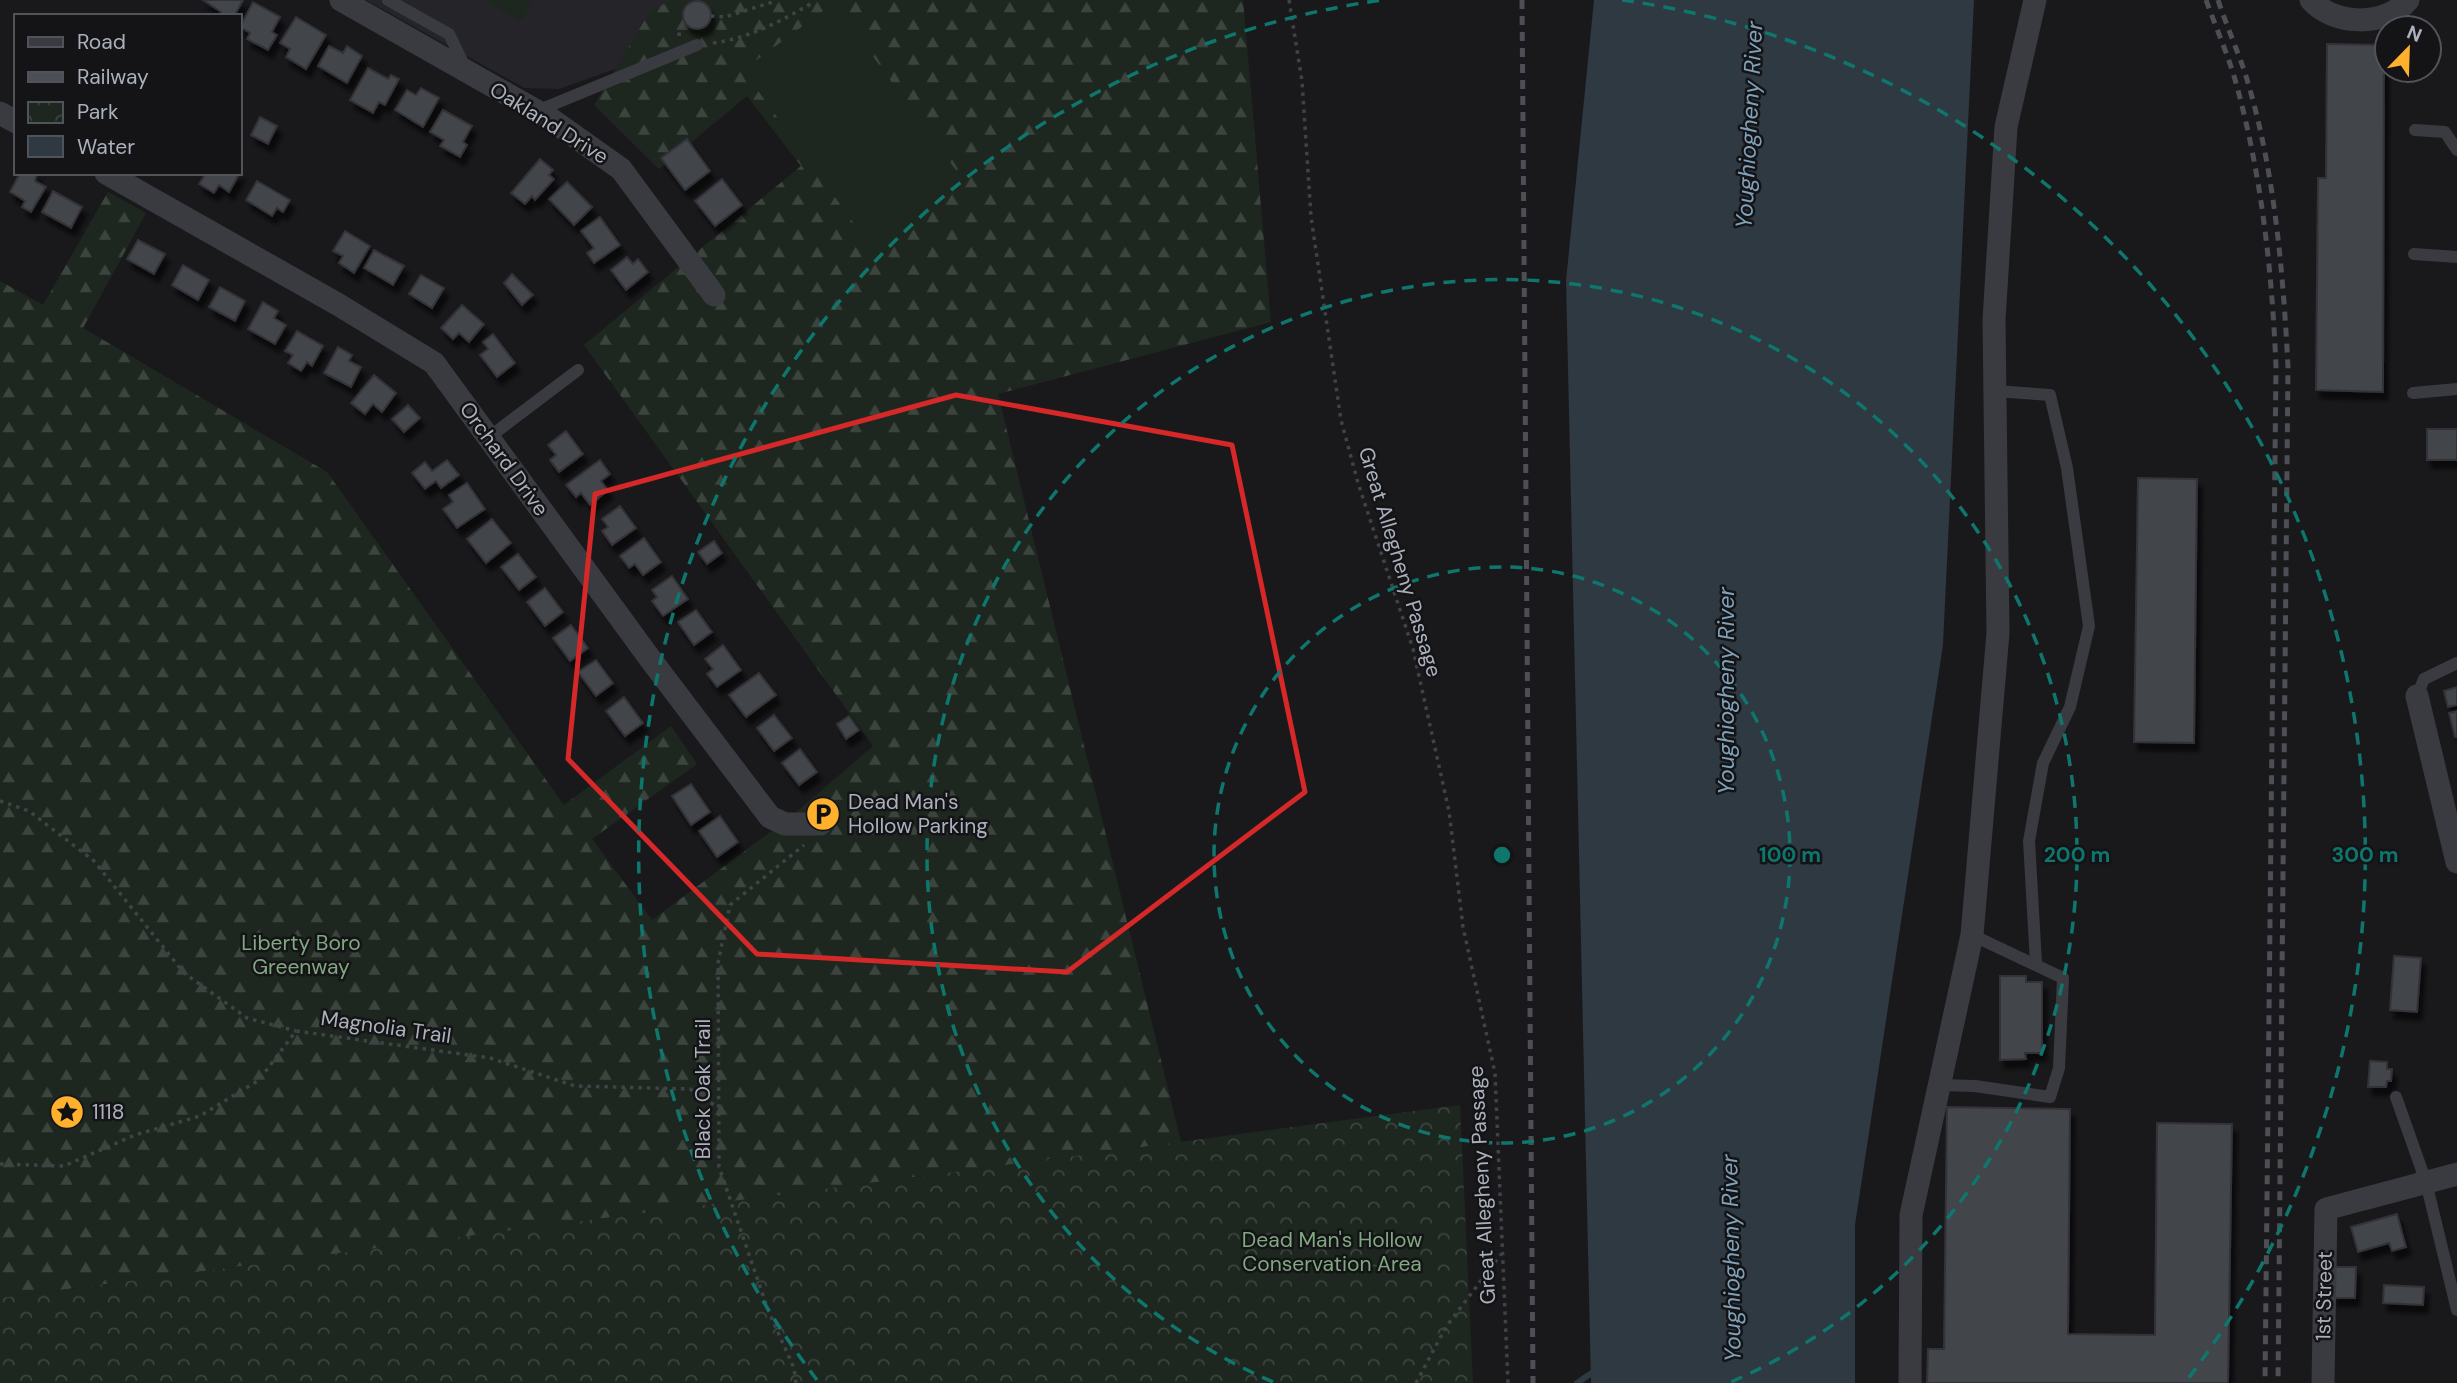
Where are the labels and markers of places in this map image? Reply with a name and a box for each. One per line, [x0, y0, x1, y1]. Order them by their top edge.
place label: Dead Man's Hollow Parking [848, 788, 988, 840]
parking icon: Dead Man's Hollow Parking [804, 795, 842, 833]
centre of rings [1490, 843, 1514, 867]
place icon: 1118 [48, 1093, 86, 1131]
place label: 1118 [92, 1098, 124, 1126]

